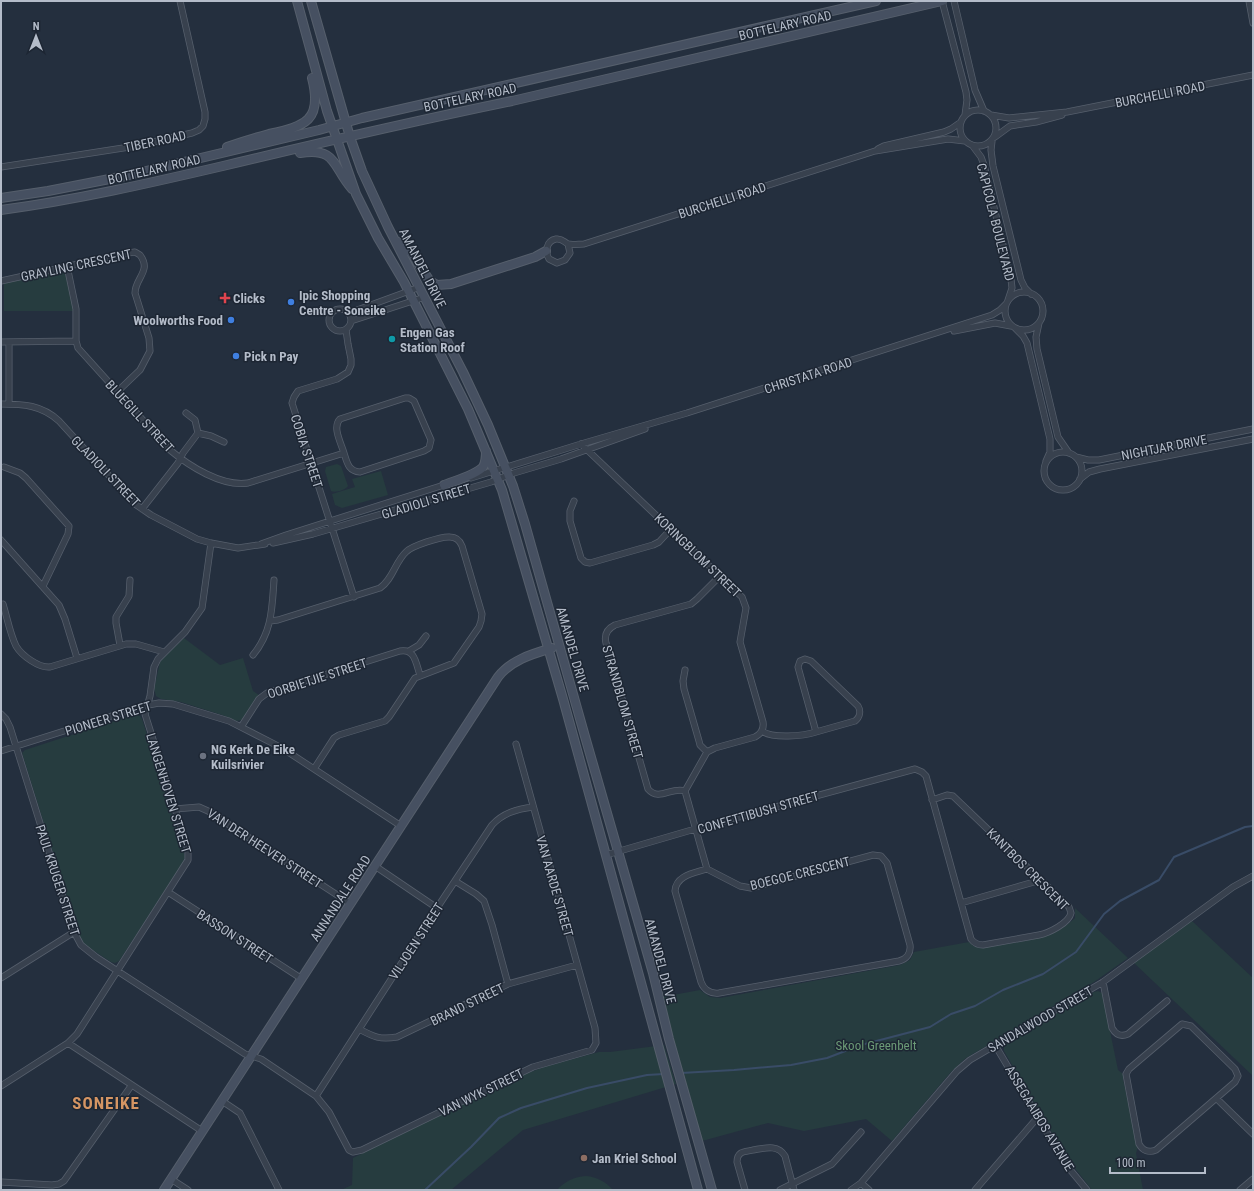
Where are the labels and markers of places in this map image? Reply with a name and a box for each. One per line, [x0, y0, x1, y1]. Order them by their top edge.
place label: Ipic Shopping Centre - Soneike [299, 288, 386, 318]
place label: Clicks [233, 291, 265, 306]
marker: Clicks [220, 293, 230, 303]
marker: Ipic Shopping Centre - Soneike [286, 297, 296, 307]
place label: Woolworths Food [133, 313, 223, 328]
marker: Woolworths Food [226, 315, 236, 325]
place label: Engen Gas Station Roof [400, 325, 465, 355]
marker: Engen Gas Station Roof [387, 334, 397, 344]
place label: Pick n Pay [244, 349, 299, 364]
marker: Pick n Pay [231, 351, 241, 361]
place label: NG Kerk De Eike Kuilsrivier [211, 742, 295, 772]
marker: NG Kerk De Eike Kuilsrivier [198, 751, 208, 761]
place label: Jan Kriel School [592, 1151, 677, 1166]
marker: Jan Kriel School [579, 1153, 589, 1163]

